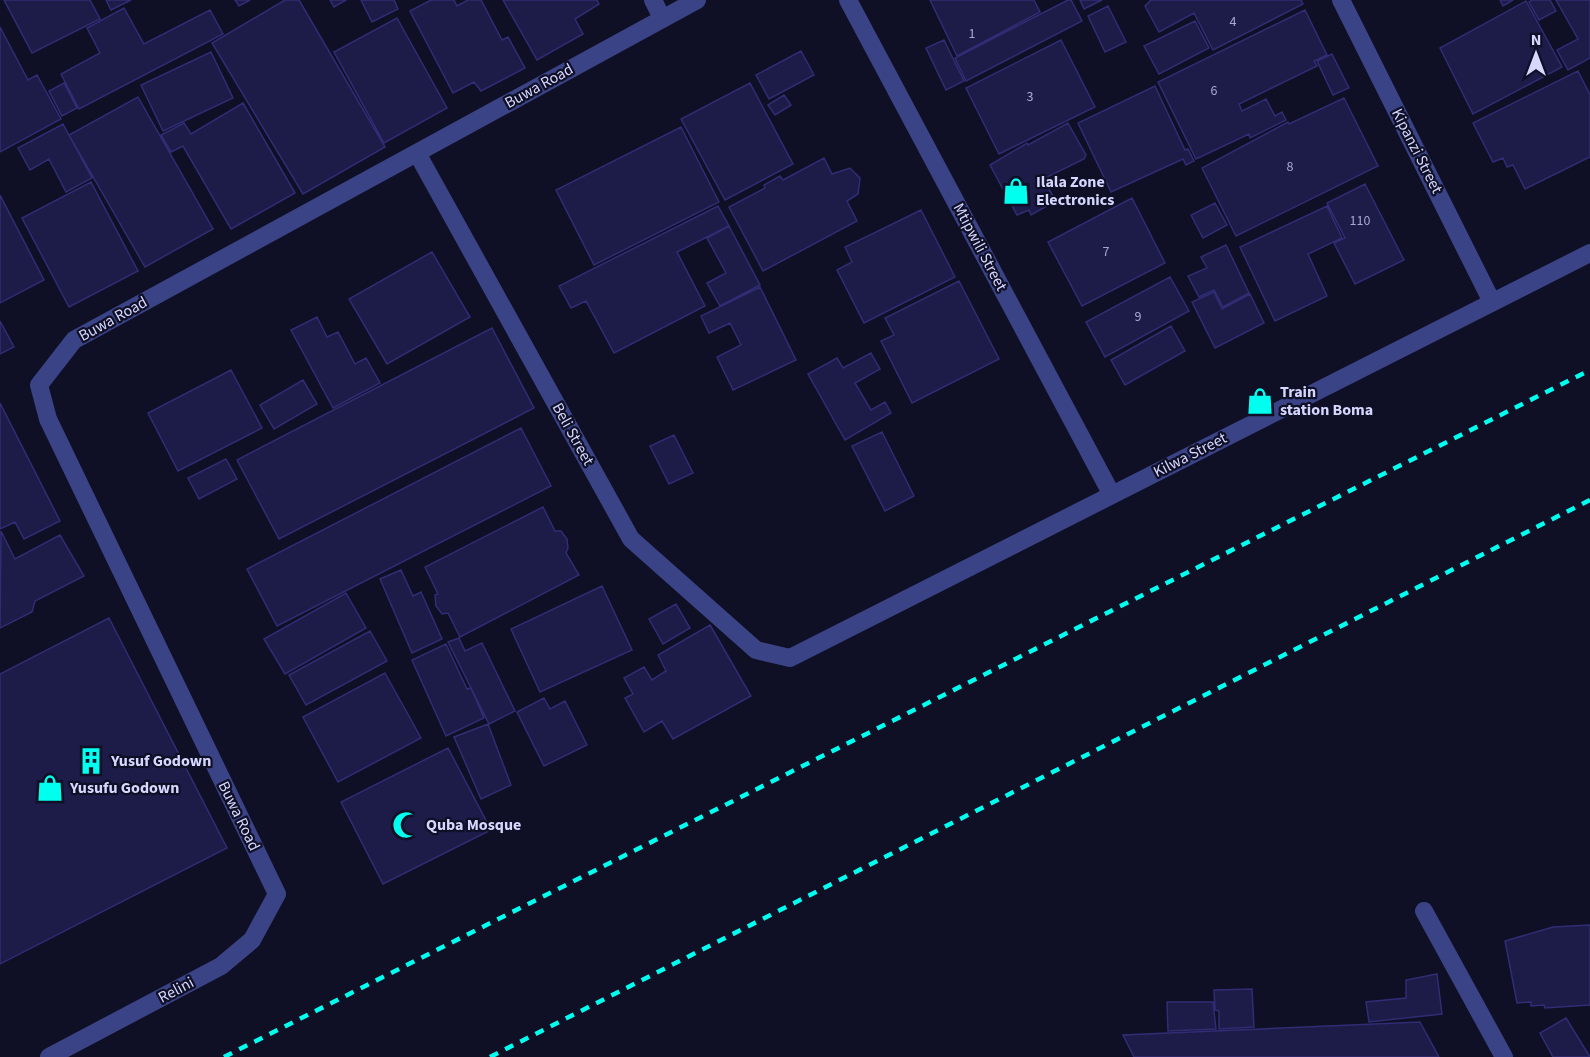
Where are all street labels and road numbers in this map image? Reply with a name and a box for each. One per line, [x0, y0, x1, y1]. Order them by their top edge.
street label: Buwa Road [501, 58, 577, 114]
street label: Kipanzi Street [1386, 105, 1448, 198]
street label: Mtipwili Street [948, 199, 1013, 295]
street label: Buwa Road [75, 291, 151, 347]
street label: Beli Street [547, 399, 600, 470]
street label: Kilwa Street [1149, 427, 1231, 483]
street label: Buwa Road [213, 777, 265, 855]
street label: Relini [154, 971, 198, 1009]

